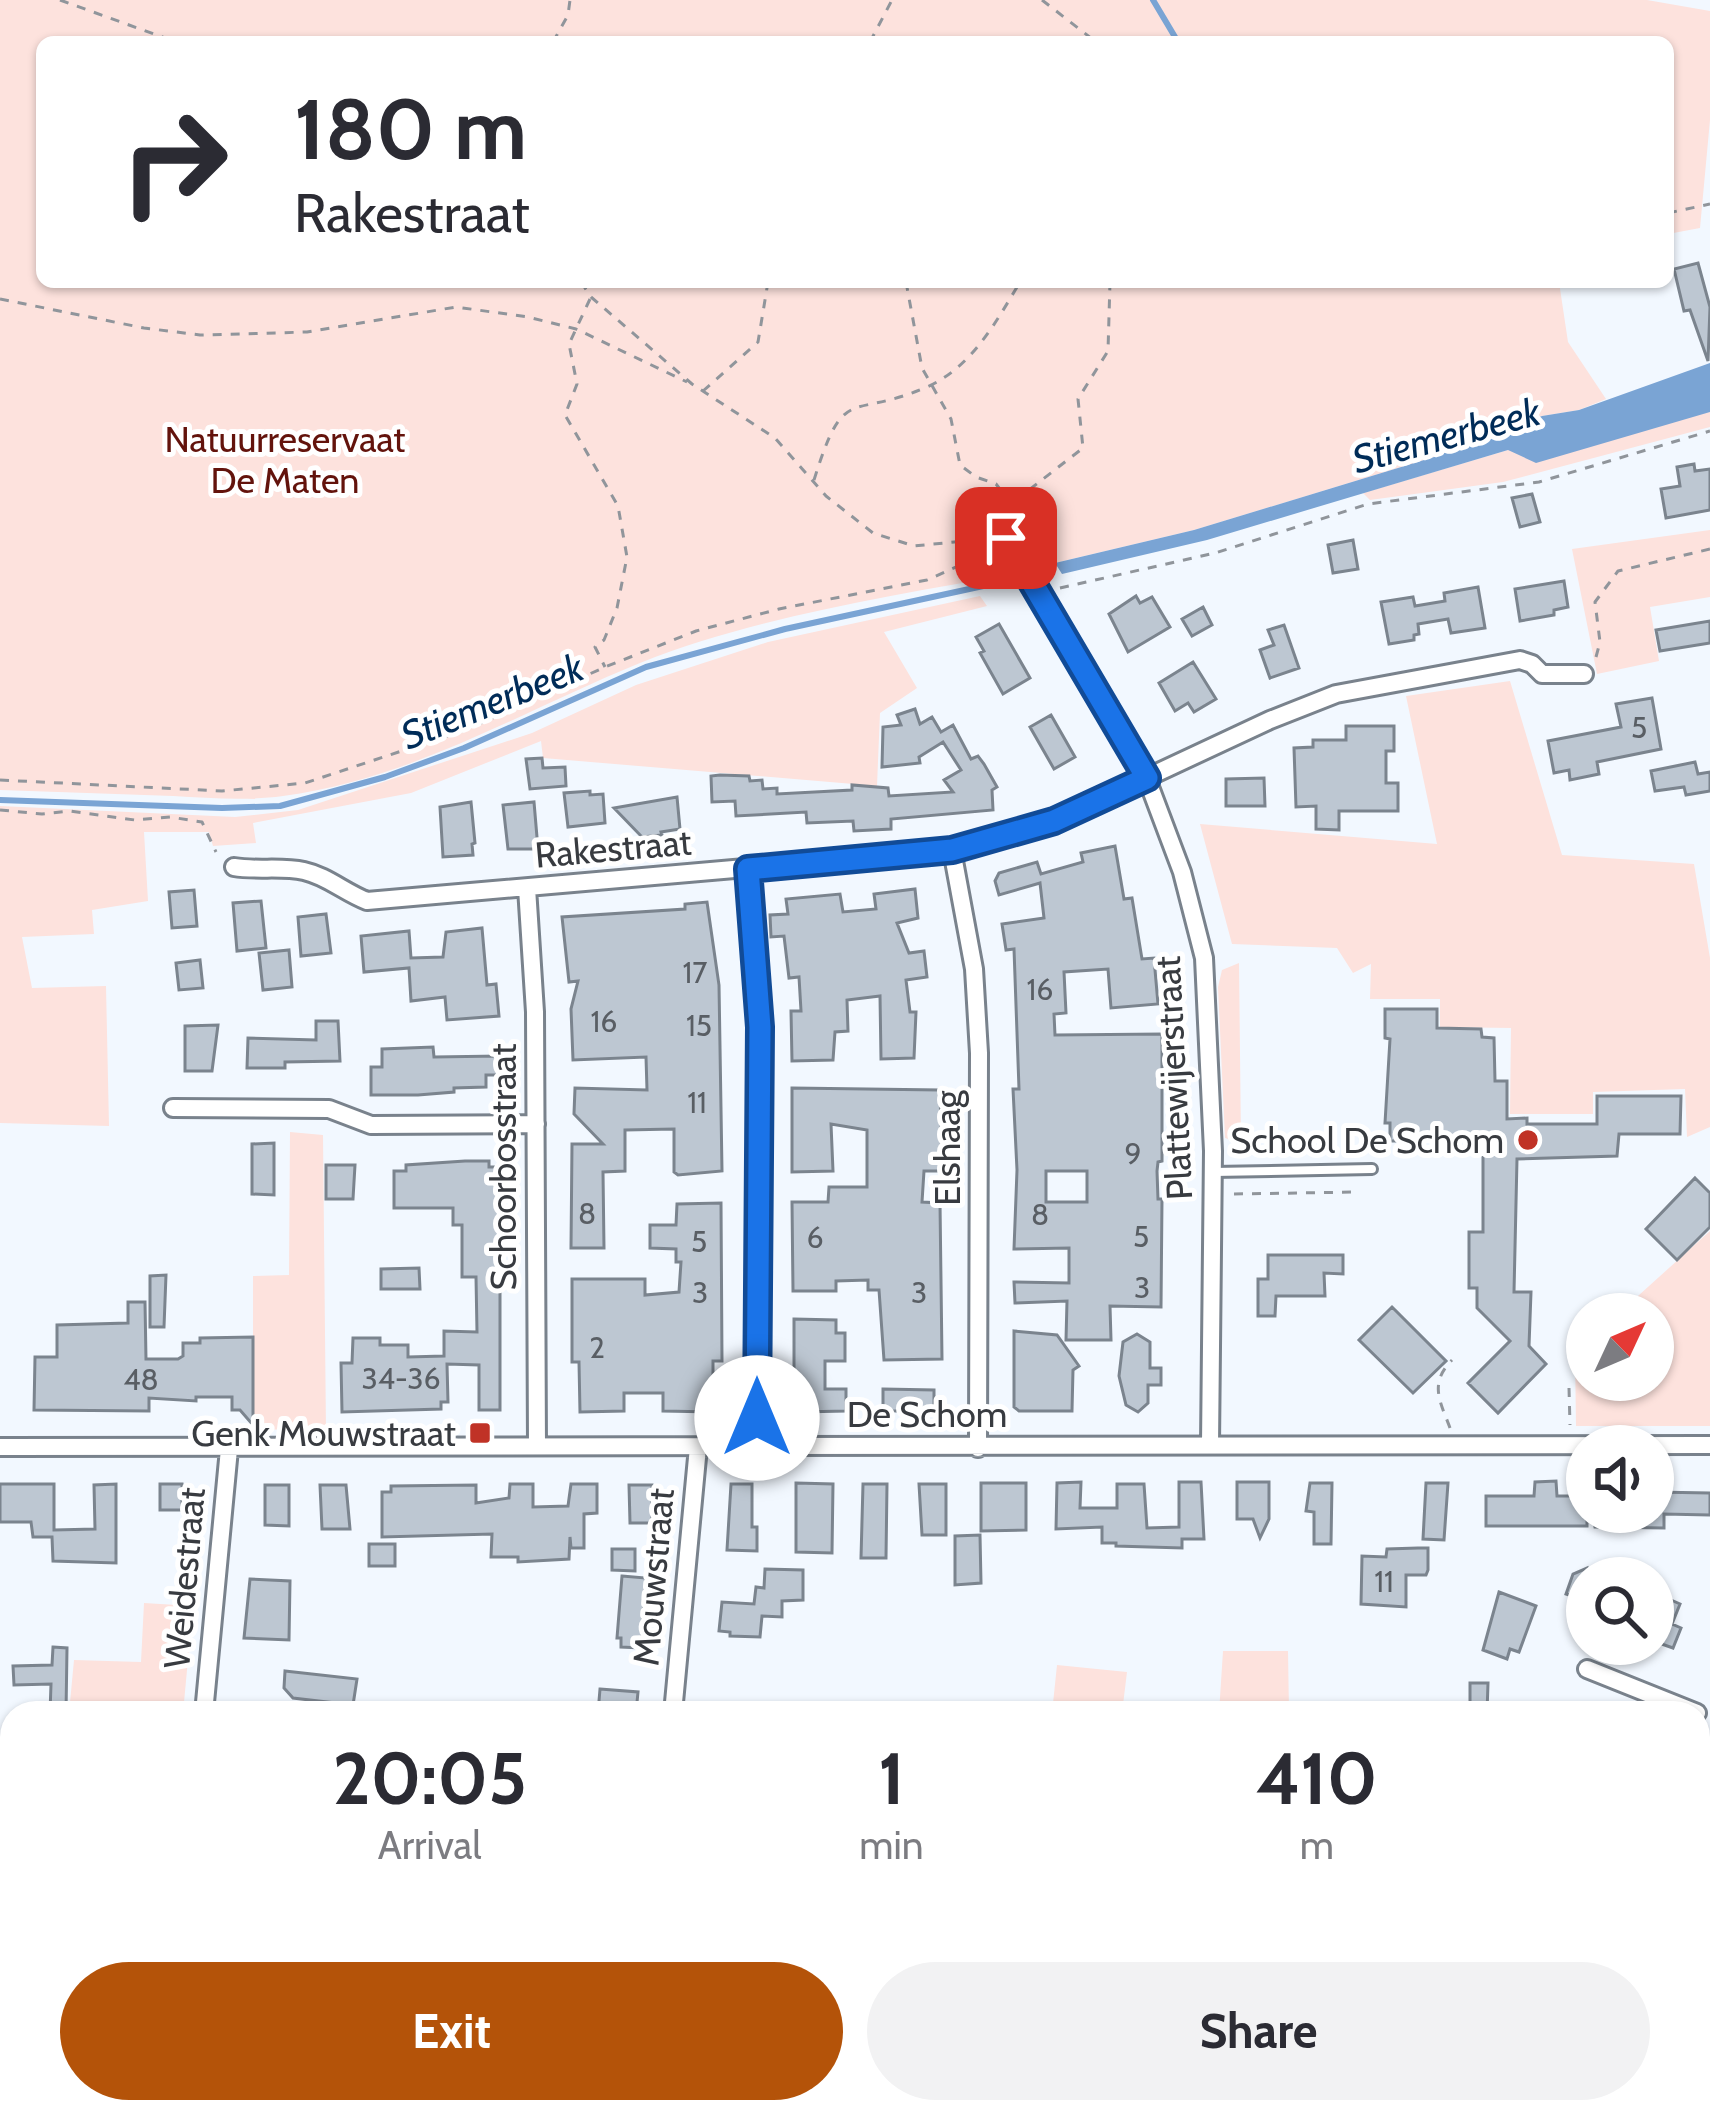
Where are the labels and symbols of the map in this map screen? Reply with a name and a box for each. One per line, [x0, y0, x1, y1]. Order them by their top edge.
water label: Stiemerbeek [1347, 387, 1546, 483]
park label: Natuurreservaat De Maten [164, 417, 406, 502]
pin [955, 487, 1057, 589]
water label: Stiemerbeek [394, 642, 591, 759]
house number: 5 [1631, 709, 1647, 746]
street label: Rakestraat [533, 819, 693, 877]
house number: 17 [683, 954, 707, 991]
street label: Plattewijerstraat [1145, 955, 1201, 1201]
house number: 16 [1027, 971, 1053, 1008]
house number: 16 [591, 1003, 617, 1040]
house number: 15 [686, 1007, 712, 1044]
street label: Schoorbosstraat [481, 1043, 525, 1291]
house number: 11 [687, 1084, 707, 1121]
street label: Elshaag [925, 1089, 969, 1206]
place label: School De Schom [1230, 1118, 1504, 1162]
marker: School De Schom [1515, 1127, 1541, 1153]
house number: 9 [1124, 1135, 1142, 1172]
house number: 8 [578, 1195, 596, 1232]
house number: 8 [1031, 1196, 1049, 1233]
house number: 5 [1133, 1218, 1149, 1255]
house number: 6 [806, 1219, 824, 1256]
house number: 5 [691, 1223, 707, 1260]
house number: 3 [1134, 1269, 1150, 1306]
house number: 3 [692, 1274, 708, 1311]
house number: 3 [911, 1274, 927, 1311]
north arrow [1566, 1293, 1674, 1401]
house number: 2 [589, 1329, 605, 1366]
position arrow [694, 1355, 820, 1481]
house number: 34-36 [361, 1360, 441, 1397]
house number: 48 [123, 1361, 159, 1398]
street label: De Schom [847, 1392, 1007, 1436]
place label: Genk Mouwstraat [191, 1411, 456, 1455]
marker: Genk Mouwstraat [467, 1420, 493, 1446]
street label: Weidestraat [154, 1486, 214, 1670]
street label: Mouwstraat [623, 1486, 683, 1668]
house number: 11 [1374, 1563, 1394, 1600]

